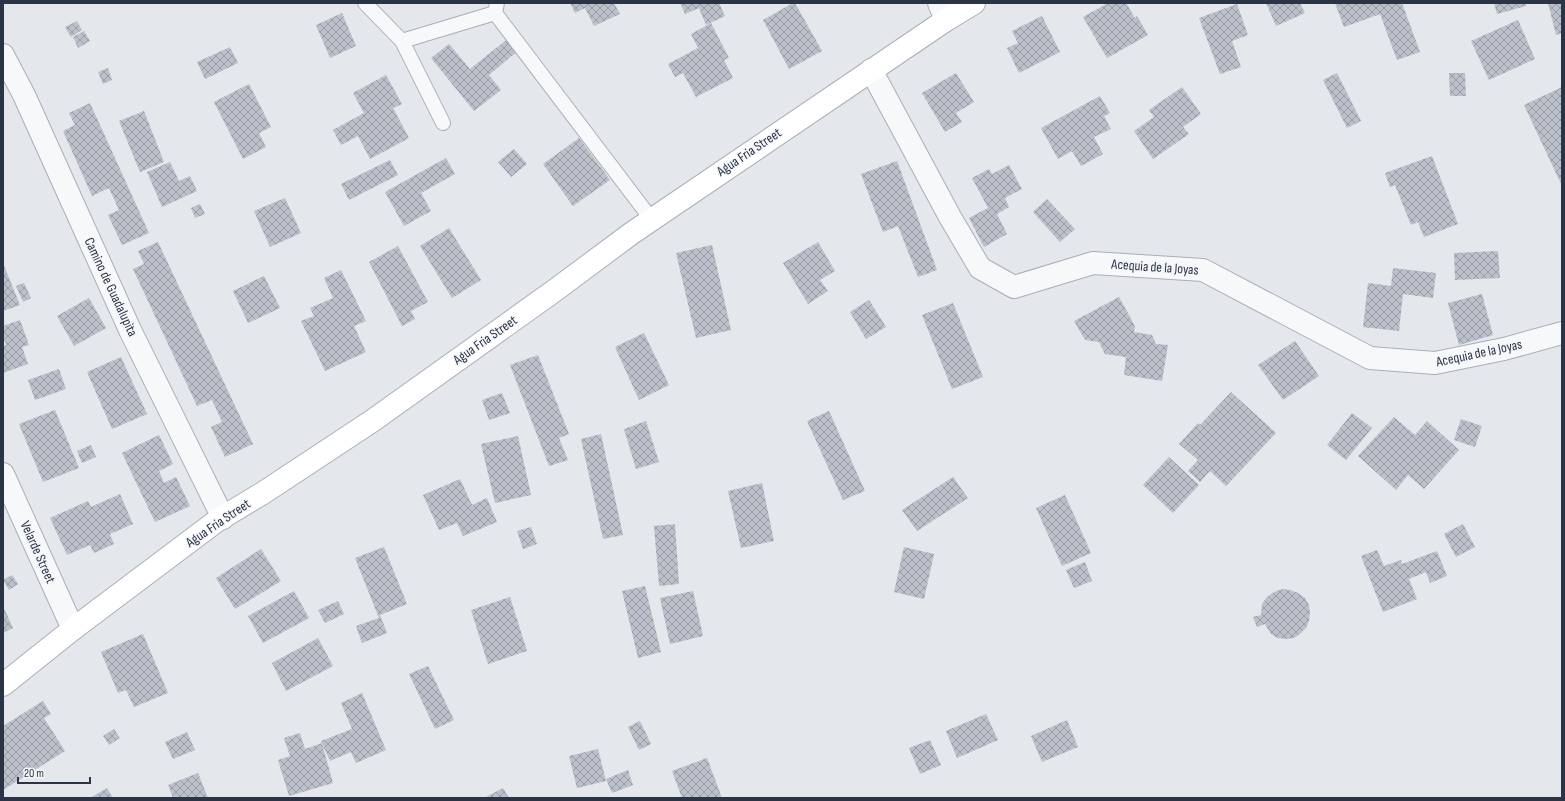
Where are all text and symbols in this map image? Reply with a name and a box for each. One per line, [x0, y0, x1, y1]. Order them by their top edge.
street label: Agua Fria Street [713, 124, 785, 180]
street label: Camino de Guadalupita [81, 235, 141, 339]
street label: Acequia de la Joyas [1110, 255, 1199, 279]
street label: Agua Fria Street [449, 312, 520, 369]
street label: Acequia de la Joyas [1434, 336, 1523, 371]
street label: Agua Fria Street [182, 495, 254, 551]
street label: Velarde Street [17, 518, 59, 586]
scale bar [18, 759, 90, 785]
text: 20 m [24, 766, 44, 781]

